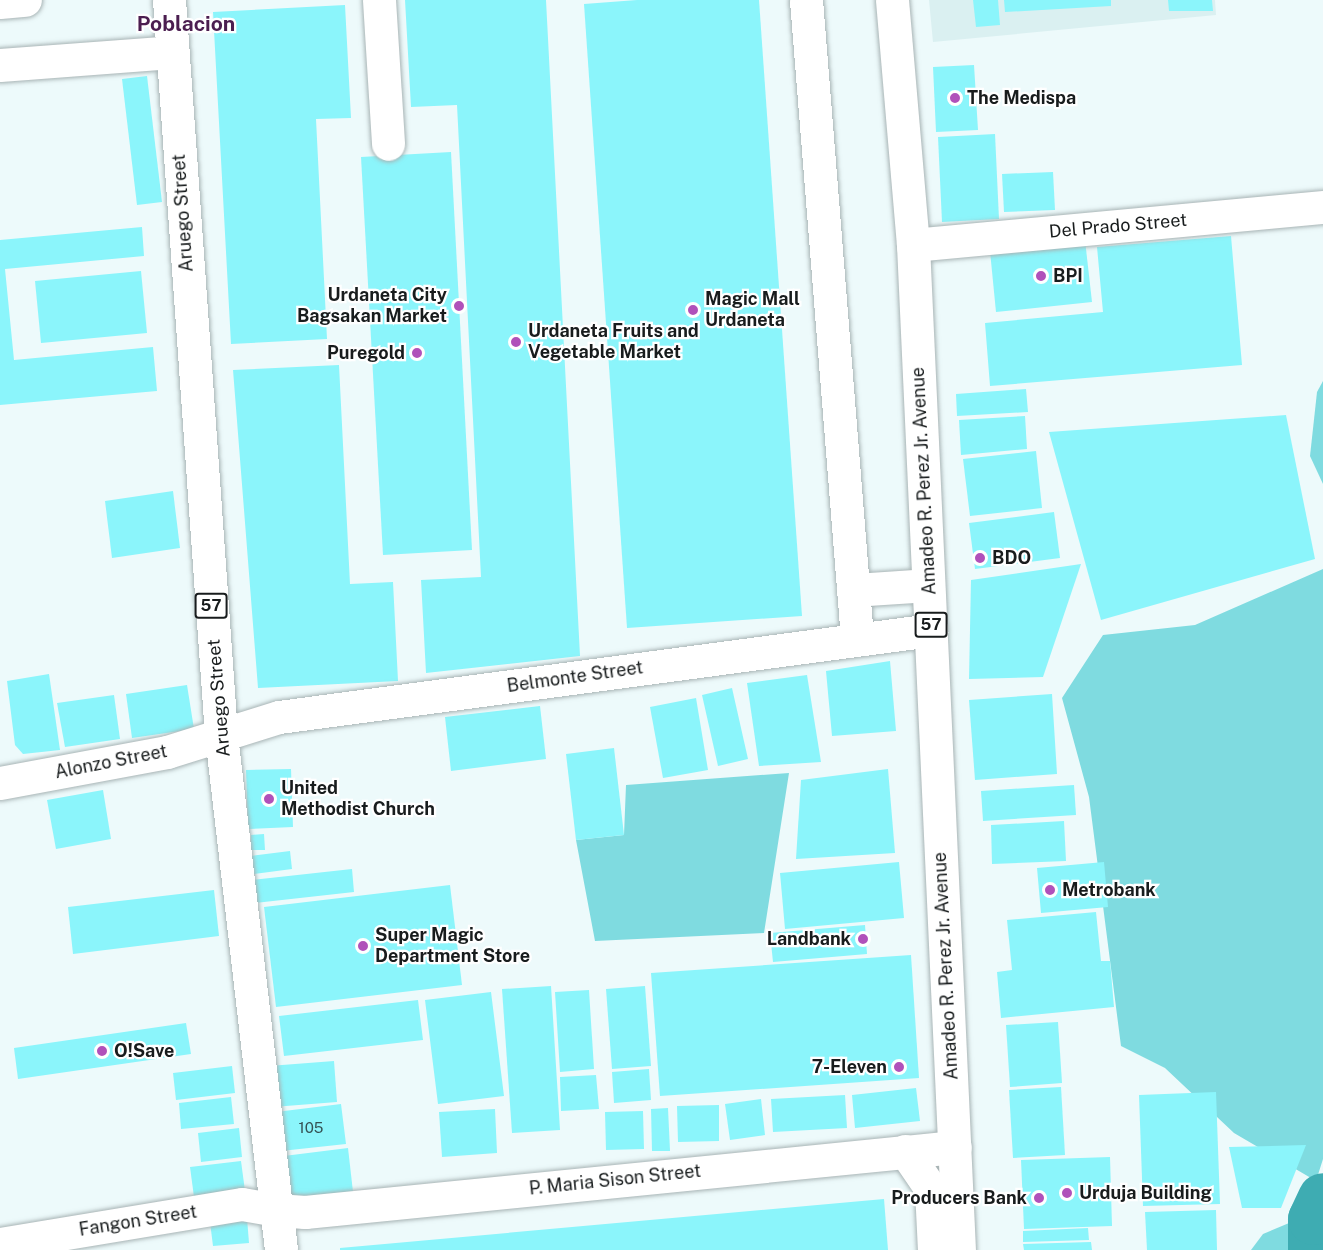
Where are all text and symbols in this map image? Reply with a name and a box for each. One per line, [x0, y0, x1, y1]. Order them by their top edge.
district label: Poblacion [137, 11, 235, 37]
place label: The Medispa [967, 87, 1076, 109]
marker: The Medispa [948, 91, 962, 105]
street label: Aruego Street [168, 153, 198, 273]
street label: Del Prado Street [1048, 209, 1188, 243]
place label: BPI [1053, 265, 1083, 287]
marker: BPI [1034, 269, 1048, 283]
place label: Urdaneta City Bagsakan Market [297, 285, 447, 328]
place label: Magic Mall Urdaneta [705, 289, 800, 332]
marker: Urdaneta City Bagsakan Market [452, 299, 466, 313]
marker: Magic Mall Urdaneta [686, 303, 700, 317]
place label: Urdaneta Fruits and Vegetable Market [528, 321, 699, 364]
marker: Urdaneta Fruits and Vegetable Market [509, 335, 523, 349]
place label: Puregold [327, 342, 405, 364]
marker: Puregold [410, 346, 424, 360]
street label: Amadeo R. Perez Jr. Avenue [907, 366, 941, 596]
place label: BDO [992, 547, 1031, 569]
marker: BDO [973, 551, 987, 565]
road number: 57 [194, 593, 228, 619]
road number: 57 [914, 612, 948, 638]
street label: Aruego Street [203, 638, 235, 758]
street label: Belmonte Street [505, 657, 645, 697]
street label: Alonzo Street [53, 741, 169, 783]
place label: United Methodist Church [281, 778, 435, 820]
marker: United Methodist Church [262, 792, 276, 806]
street label: Amadeo R. Perez Jr. Avenue [929, 851, 963, 1081]
place label: Metrobank [1062, 879, 1156, 901]
marker: Metrobank [1043, 883, 1057, 897]
place label: Super Magic Department Store [375, 925, 530, 968]
place label: Landbank [767, 928, 851, 950]
marker: Landbank [856, 932, 870, 946]
marker: Super Magic Department Store [356, 939, 370, 953]
place label: O!Save [114, 1040, 174, 1062]
marker: O!Save [95, 1044, 109, 1058]
place label: 7-Eleven [812, 1056, 887, 1078]
marker: 7-Eleven [892, 1060, 906, 1074]
house number: 105 [299, 1119, 323, 1137]
street label: P. Maria Sison Street [528, 1160, 702, 1200]
place label: Urduja Building [1079, 1182, 1212, 1204]
marker: Urduja Building [1060, 1186, 1074, 1200]
place label: Producers Bank [891, 1187, 1027, 1209]
marker: Producers Bank [1032, 1191, 1046, 1205]
street label: Fangon Street [77, 1201, 199, 1241]

